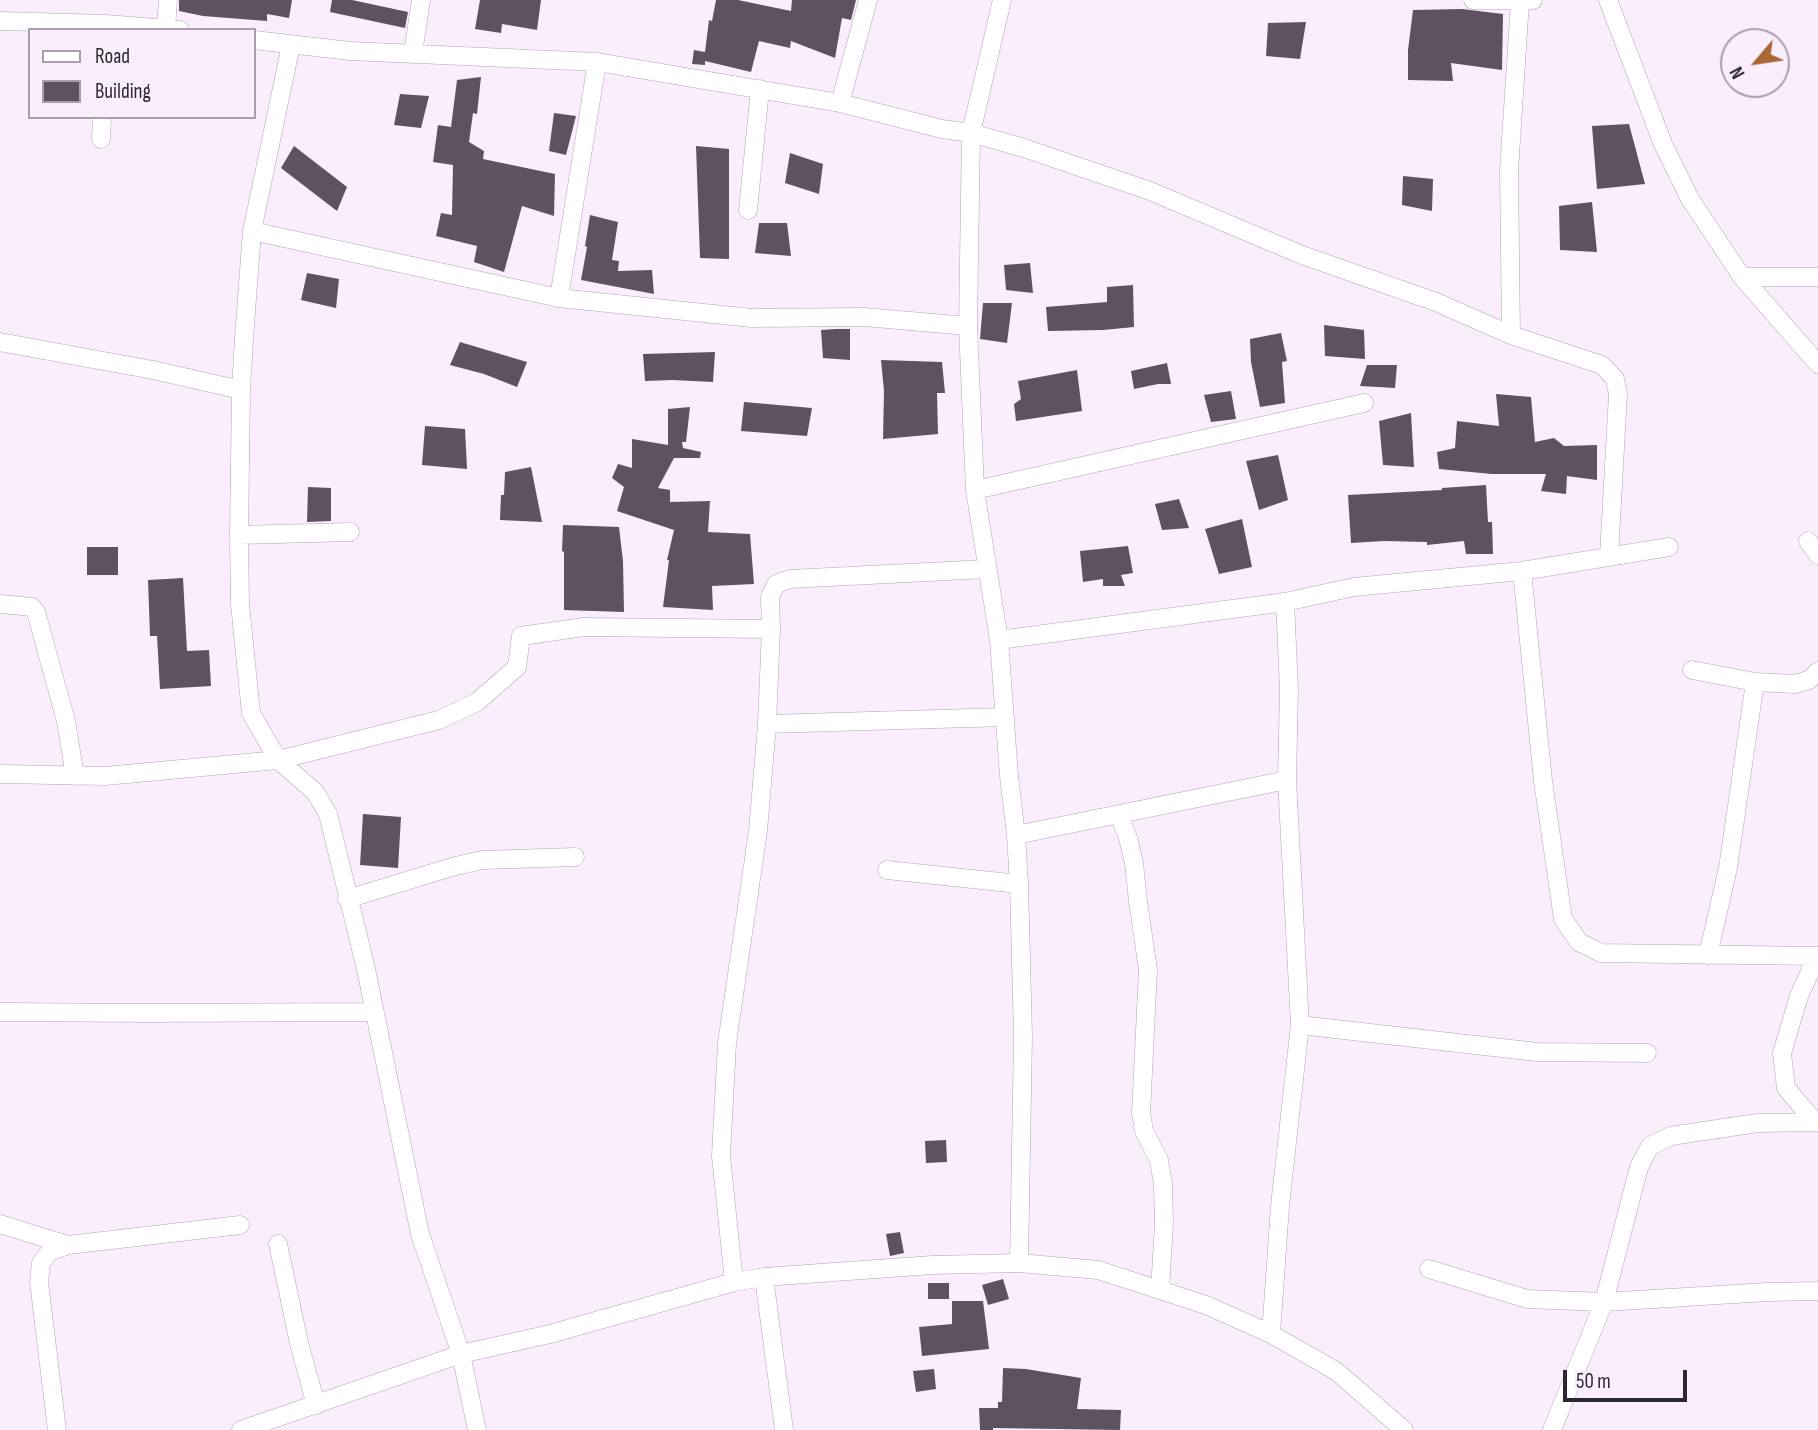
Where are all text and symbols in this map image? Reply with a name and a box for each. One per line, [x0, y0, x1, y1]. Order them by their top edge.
legend [28, 28, 256, 119]
north arrow [1720, 28, 1790, 98]
text: Road [95, 44, 130, 69]
text: N [1725, 62, 1750, 82]
text: Building [95, 79, 151, 104]
scale bar [1566, 1356, 1690, 1400]
text: 50 m [1576, 1369, 1611, 1394]

